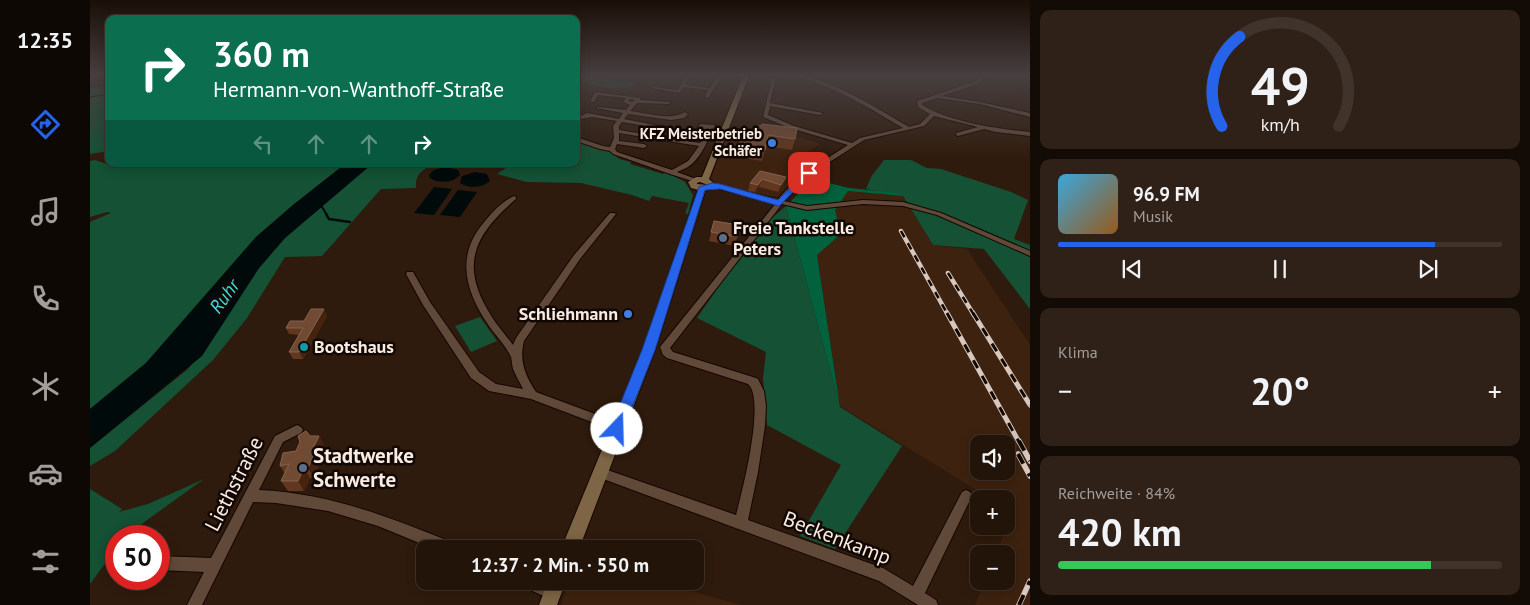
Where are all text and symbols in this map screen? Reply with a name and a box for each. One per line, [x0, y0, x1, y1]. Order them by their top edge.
text: 12:35 [17, 26, 73, 54]
text: 360 m [213, 31, 310, 77]
icon: right [130, 35, 195, 100]
text: 49 [1251, 52, 1309, 119]
text: Hermann-von-Wanthoff-Straße [213, 75, 504, 103]
icon: directions [28, 107, 63, 142]
text: km/h [1260, 113, 1300, 136]
place label: KFZ Meisterbetrieb Schäfer [640, 124, 763, 160]
icon: left [249, 130, 277, 158]
icon: ahead [302, 130, 330, 158]
icon: ahead [355, 130, 383, 158]
icon: right [408, 130, 436, 158]
marker: KFZ Meisterbetrieb Schäfer [766, 137, 778, 149]
pin [788, 152, 830, 194]
icon: arrive [795, 159, 823, 187]
text: 96.9 FM [1133, 182, 1200, 206]
icon: music [28, 194, 63, 229]
text: Musik [1133, 206, 1173, 226]
place label: Freie Tankstelle Peters [733, 216, 854, 260]
marker: Freie Tankstelle Peters [717, 232, 729, 244]
icon: previous [1118, 255, 1146, 283]
icon: pause [1266, 255, 1294, 283]
icon: next [1414, 255, 1442, 283]
water label: Ruhr [204, 273, 245, 318]
icon: phone [28, 281, 63, 316]
place label: Schliehmann [519, 302, 618, 325]
marker: Schliehmann [622, 308, 634, 320]
place label: Bootshaus [314, 335, 394, 358]
marker: Bootshaus [298, 341, 310, 353]
text: Klima [1058, 342, 1098, 362]
text: 20° [1250, 366, 1310, 415]
icon: climate [28, 369, 63, 404]
text: − [1058, 372, 1072, 409]
text: + [1488, 372, 1502, 409]
position arrow [590, 402, 642, 454]
street label: Liethstraße [198, 432, 269, 536]
map controls [970, 435, 1015, 590]
button: sound [970, 435, 1015, 480]
place label: Stadtwerke Schwerte [313, 442, 414, 493]
icon: car [28, 456, 63, 491]
marker: Stadtwerke Schwerte [297, 462, 309, 474]
text: Reichweite · 84% [1058, 483, 1175, 503]
button: + [970, 490, 1015, 535]
street label: Beckenkamp [780, 505, 895, 570]
text: 420 km [1058, 507, 1182, 556]
speed limit sign: 50 [105, 525, 170, 590]
icon: filters [28, 544, 63, 579]
button: − [970, 545, 1015, 590]
text: 12:37 · 2 Min. · 550 m [471, 553, 649, 577]

